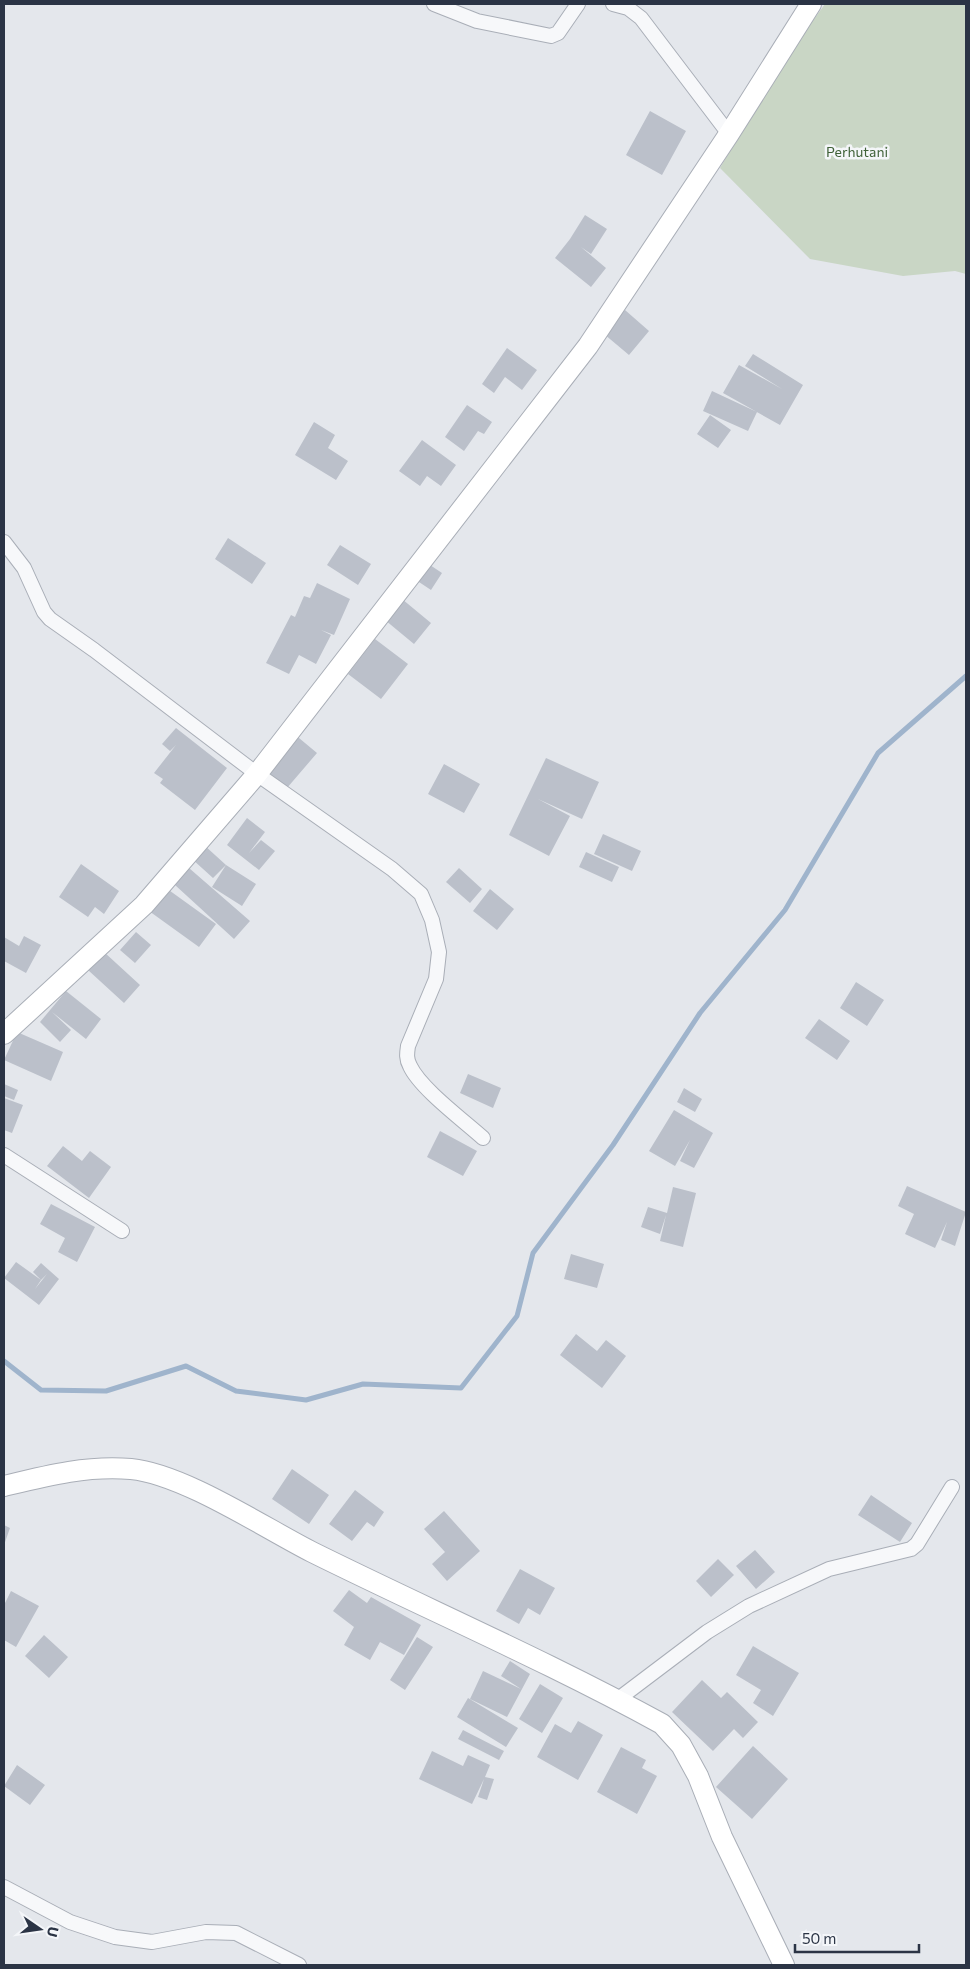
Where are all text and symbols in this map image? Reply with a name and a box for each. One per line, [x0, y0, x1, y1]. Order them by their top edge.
park label: Perhutani [826, 143, 888, 160]
north arrow [15, 1904, 65, 1954]
scale bar [795, 1922, 919, 1954]
text: U [44, 1925, 63, 1939]
text: 50 m [802, 1929, 836, 1947]

